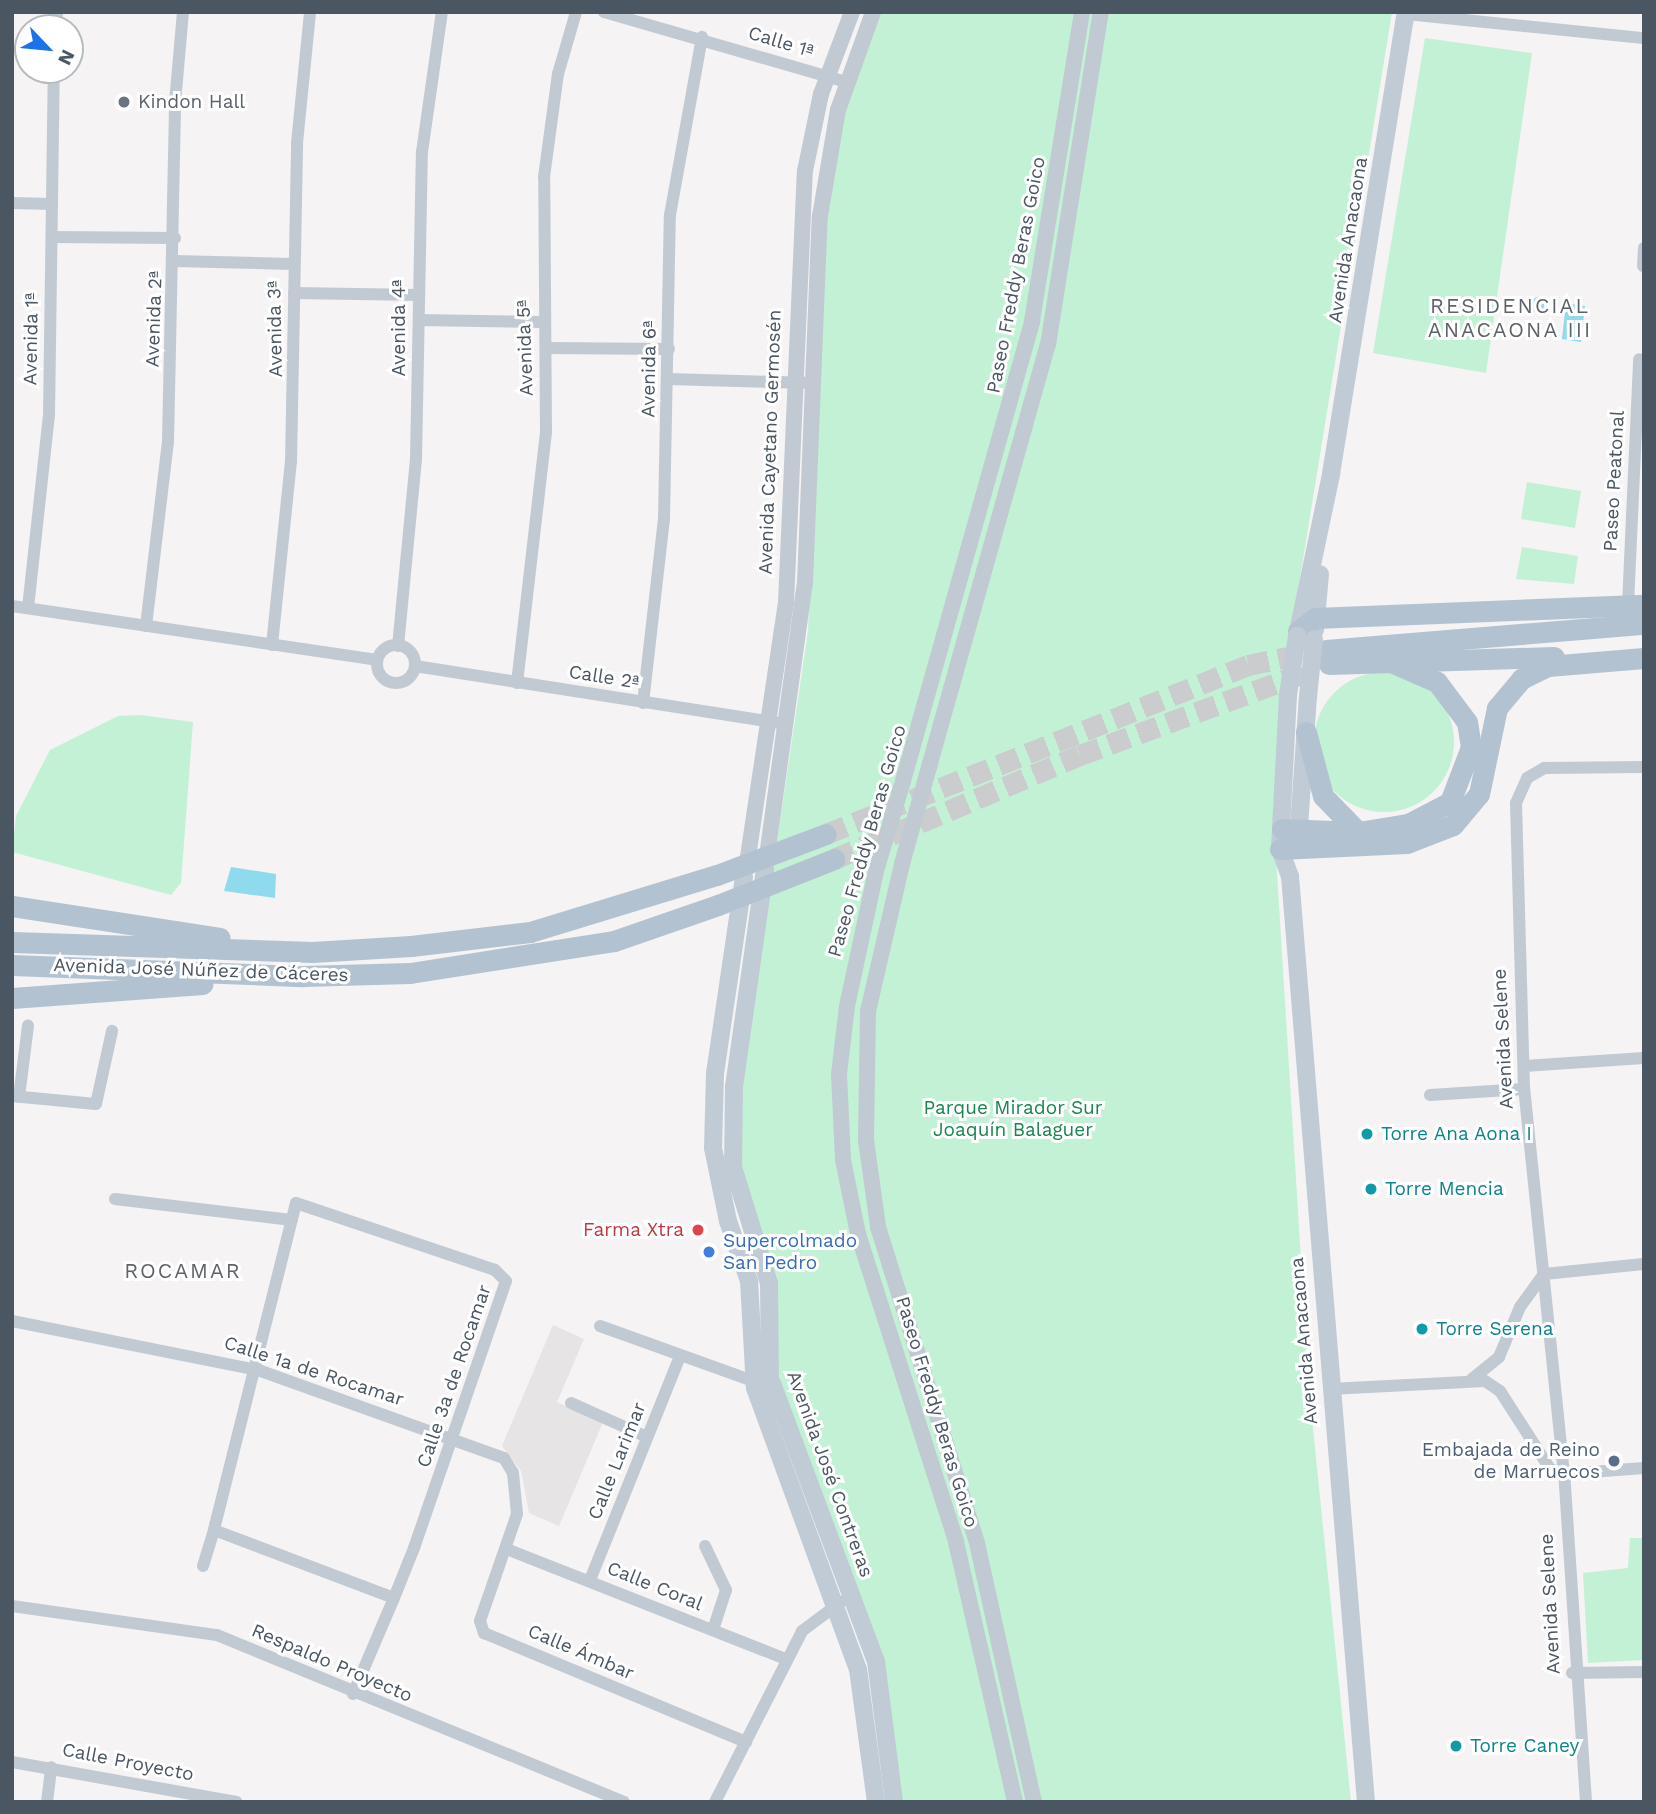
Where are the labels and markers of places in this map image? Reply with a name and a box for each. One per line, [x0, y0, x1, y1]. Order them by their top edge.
place label: Kindon Hall [138, 91, 245, 113]
marker: Kindon Hall [116, 94, 132, 110]
place label: Torre Ana Aona I [1381, 1123, 1534, 1145]
marker: Torre Ana Aona I [1359, 1126, 1375, 1142]
place label: Torre Mencia [1385, 1178, 1504, 1200]
marker: Torre Mencia [1363, 1181, 1379, 1197]
place label: Farma Xtra [582, 1219, 684, 1241]
marker: Farma Xtra [690, 1222, 706, 1238]
place label: Supercolmado San Pedro [723, 1230, 857, 1274]
marker: Supercolmado San Pedro [701, 1244, 717, 1260]
place label: Torre Serena [1436, 1318, 1553, 1340]
marker: Torre Serena [1414, 1321, 1430, 1337]
place label: Embajada de Reino de Marruecos [1421, 1439, 1600, 1483]
marker: Embajada de Reino de Marruecos [1606, 1453, 1622, 1469]
place label: Torre Caney [1470, 1735, 1579, 1757]
marker: Torre Caney [1448, 1738, 1464, 1754]

